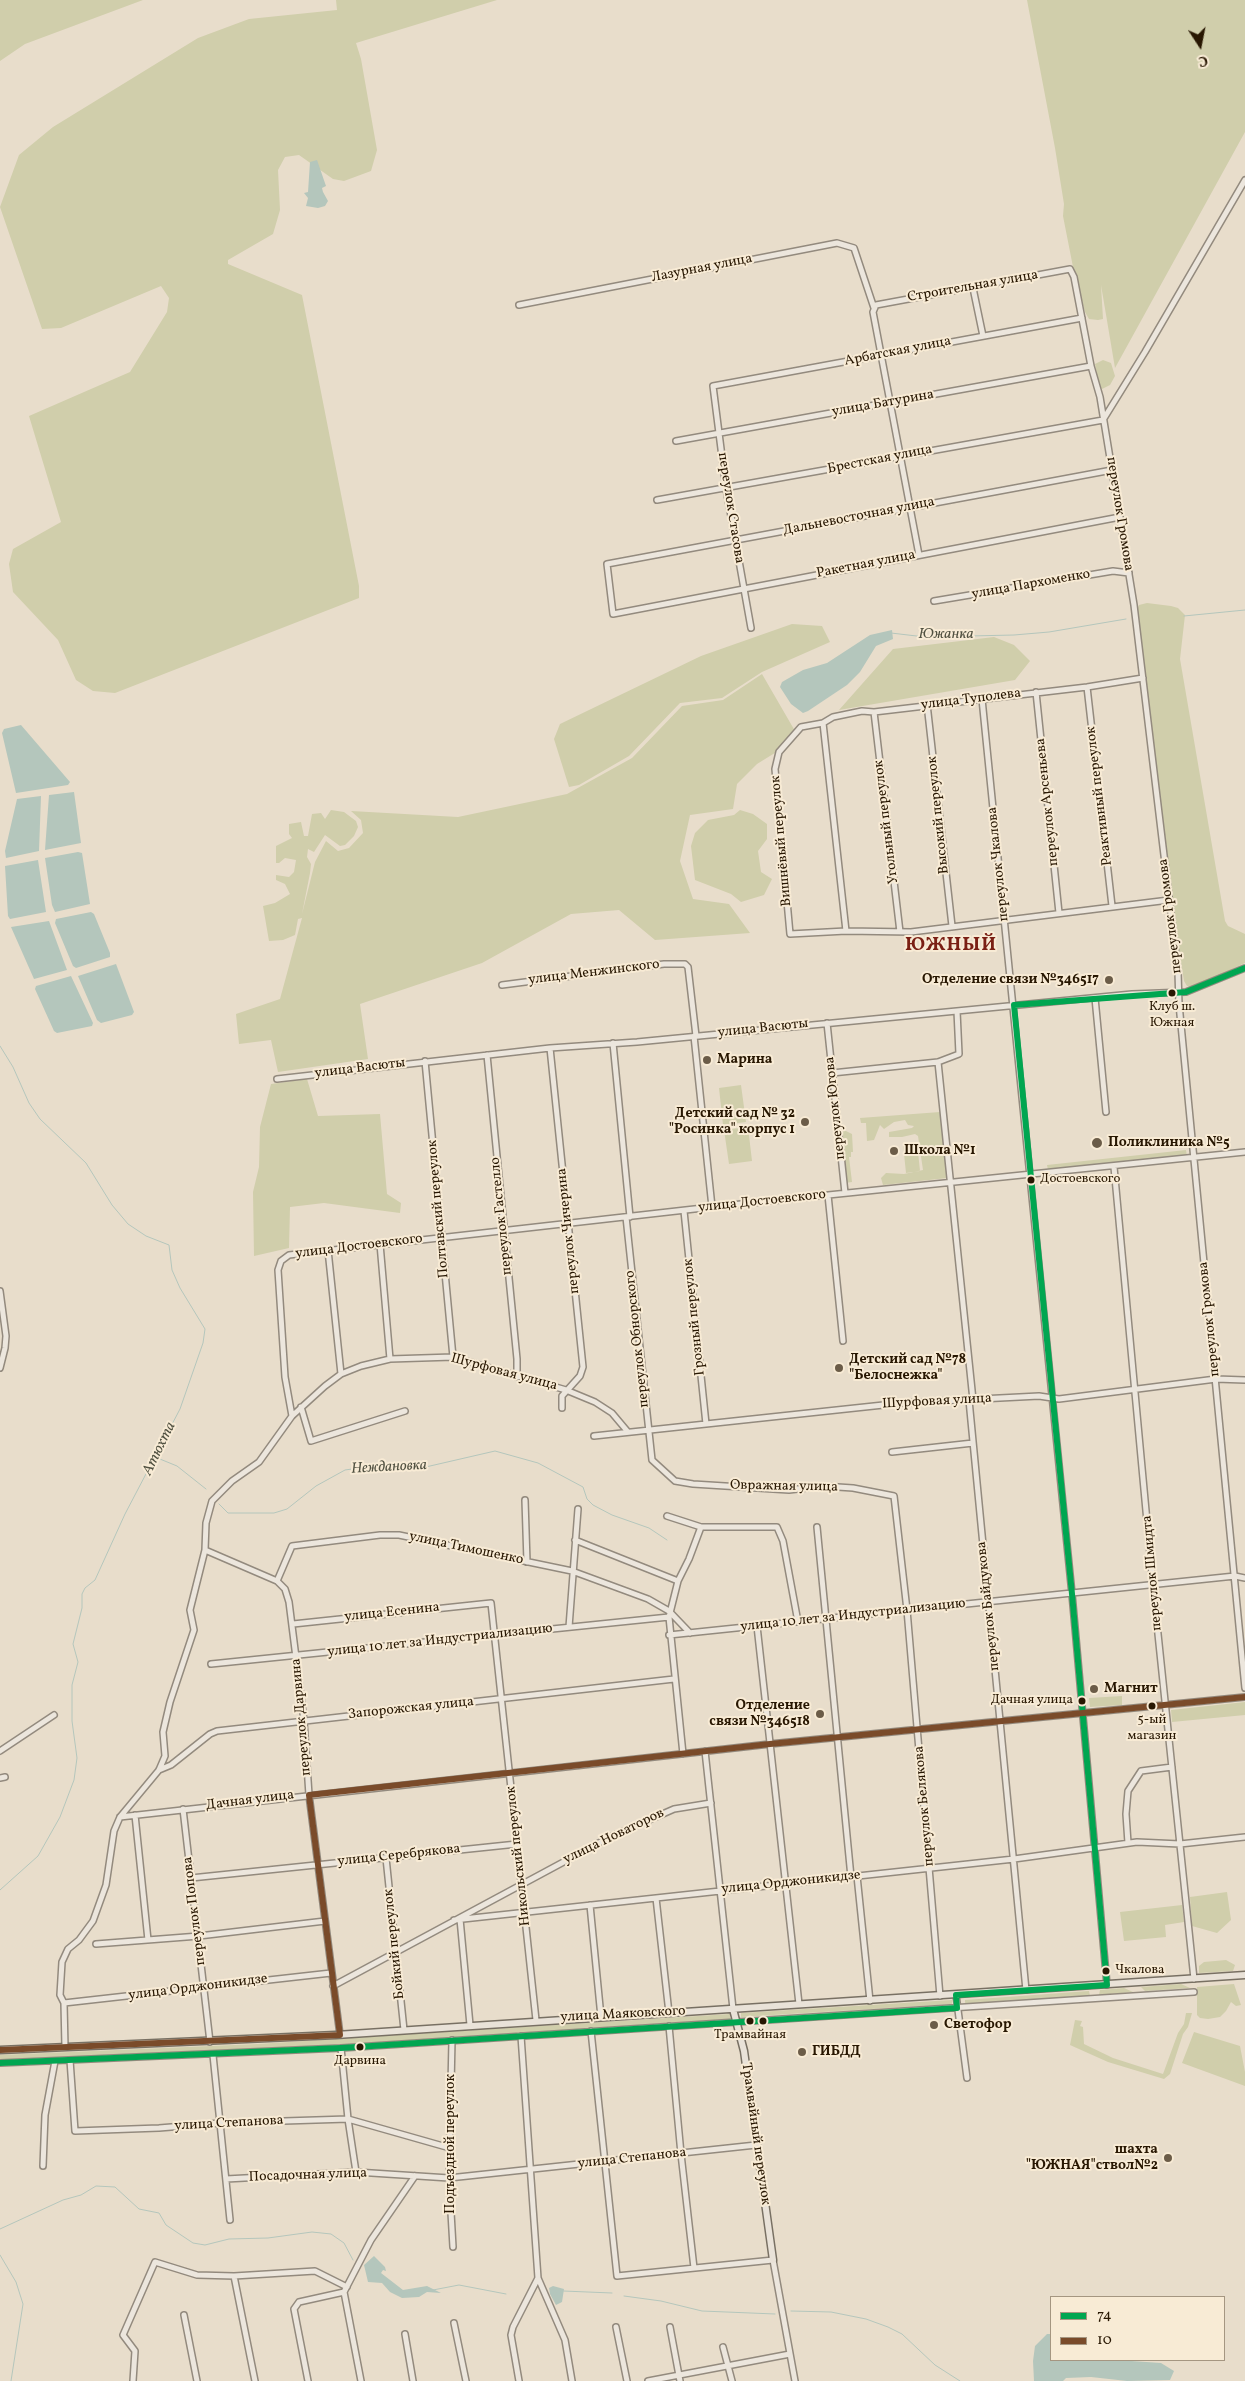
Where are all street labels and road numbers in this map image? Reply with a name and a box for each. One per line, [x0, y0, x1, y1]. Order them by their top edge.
street label: Лазурная улица [650, 251, 754, 287]
street label: Строительная улица [906, 267, 1040, 307]
street label: Арбатская улица [843, 333, 953, 371]
street label: улица Батурина [831, 387, 935, 421]
street label: Брестская улица [826, 442, 934, 478]
street label: переулок Стасова [713, 451, 747, 565]
street label: переулок Громова [1102, 456, 1136, 572]
street label: Дальневосточная улица [782, 494, 936, 540]
street label: Ракетная улица [815, 547, 917, 583]
street label: улица Пархоменко [970, 566, 1092, 604]
street label: улица Туполева [920, 686, 1022, 714]
street label: Реактивный переулок [1083, 725, 1117, 867]
street label: переулок Арсеньева [1033, 737, 1063, 867]
street label: Высокий переулок [924, 755, 954, 875]
street label: Угольный переулок [871, 759, 903, 885]
street label: Вишнёвый переулок [768, 775, 796, 907]
street label: переулок Чкалова [985, 806, 1013, 922]
street label: переулок Громова [1156, 858, 1186, 974]
street label: улица Менжинского [527, 957, 661, 989]
street label: улица Васюты [717, 1016, 809, 1042]
street label: улица Васюты [314, 1055, 406, 1083]
street label: переулок Югова [822, 1056, 850, 1160]
street label: Полтавский переулок [425, 1139, 453, 1279]
street label: переулок Гастелло [487, 1156, 517, 1276]
street label: переулок Чичерина [554, 1167, 584, 1295]
street label: улица Достоевского [697, 1187, 827, 1217]
street label: улица Достоевского [294, 1231, 424, 1263]
street label: Грозный переулок [681, 1258, 709, 1376]
street label: переулок Громова [1196, 1261, 1224, 1377]
street label: переулок Обнорского [622, 1270, 654, 1408]
street label: Шурфовая улица [449, 1351, 559, 1395]
street label: Шурфовая улица [882, 1391, 992, 1413]
street label: Овражная улица [730, 1478, 838, 1496]
street label: переулок Шмидта [1140, 1515, 1166, 1631]
street label: улица Тимошенко [407, 1529, 525, 1569]
street label: переулок Байдукова [974, 1540, 1004, 1672]
street label: улица 10 лет за Индустриализацию [740, 1596, 966, 1636]
street label: улица Есенина [344, 1600, 440, 1626]
street label: улица 10 лет за Индустриализацию [327, 1621, 553, 1661]
street label: переулок Дарвина [289, 1658, 315, 1776]
street label: Запорожская улица [347, 1694, 475, 1724]
street label: переулок Белякова [911, 1745, 939, 1867]
street label: Никольский переулок [503, 1785, 535, 1927]
street label: Дачная улица [205, 1787, 295, 1815]
street label: улица Новаторов [561, 1805, 667, 1869]
street label: улица Серебрякова [337, 1841, 461, 1871]
street label: переулок Попова [180, 1856, 210, 1966]
street label: улица Орджоникидзе [721, 1867, 861, 1899]
street label: Бойкий переулок [381, 1888, 409, 2000]
street label: улица Орджоникидзе [128, 1971, 268, 2005]
street label: улица Маяковского [560, 2003, 686, 2027]
street label: Трамвайный переулок [737, 2062, 773, 2206]
street label: Подъездной переулок [443, 2074, 459, 2214]
street label: улица Степанова [174, 2113, 284, 2135]
street label: улица Степанова [577, 2145, 687, 2173]
street label: Посадочная улица [248, 2166, 368, 2186]

